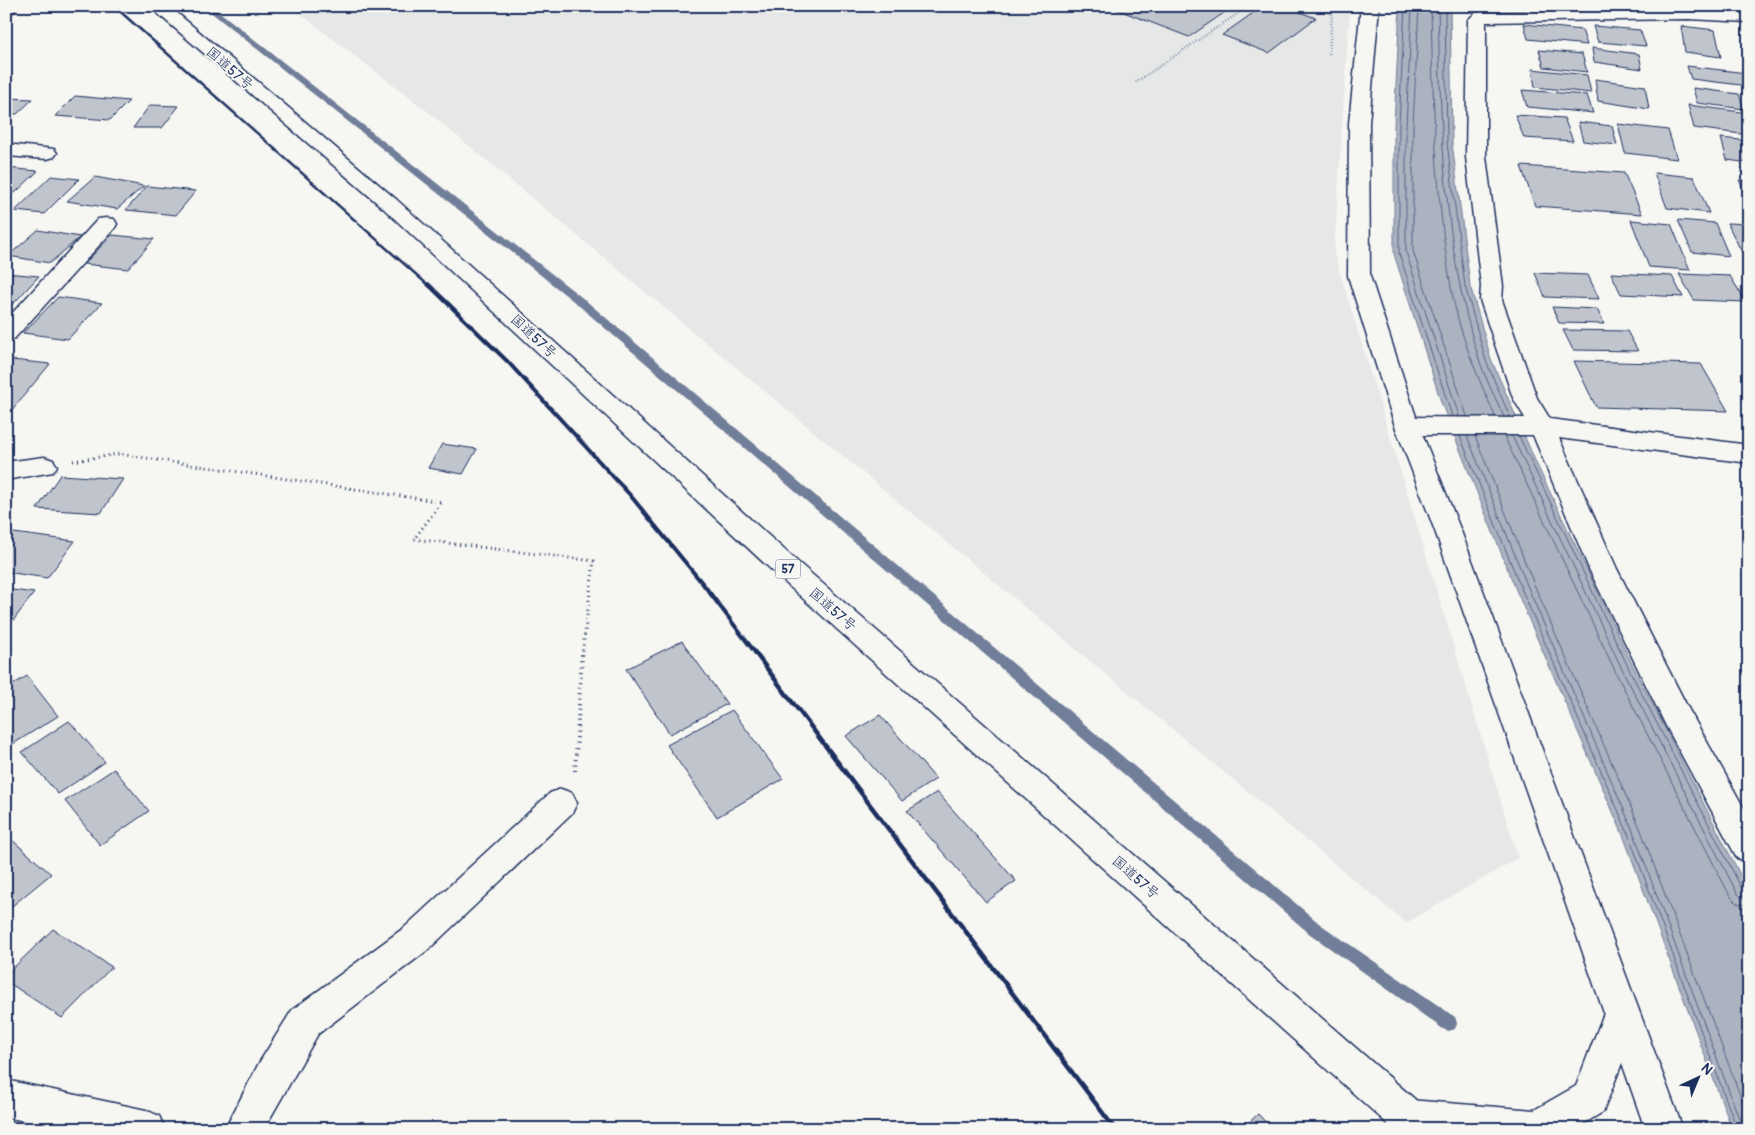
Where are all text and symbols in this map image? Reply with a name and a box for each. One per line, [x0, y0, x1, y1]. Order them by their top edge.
street label: 国道57号 [203, 43, 257, 93]
street label: 国道57号 [507, 311, 560, 362]
road number: 57 [776, 560, 800, 578]
street label: 国道57号 [806, 584, 860, 634]
street label: 国道57号 [1109, 852, 1163, 902]
north arrow [1672, 1052, 1722, 1102]
text: N [1697, 1060, 1716, 1078]

